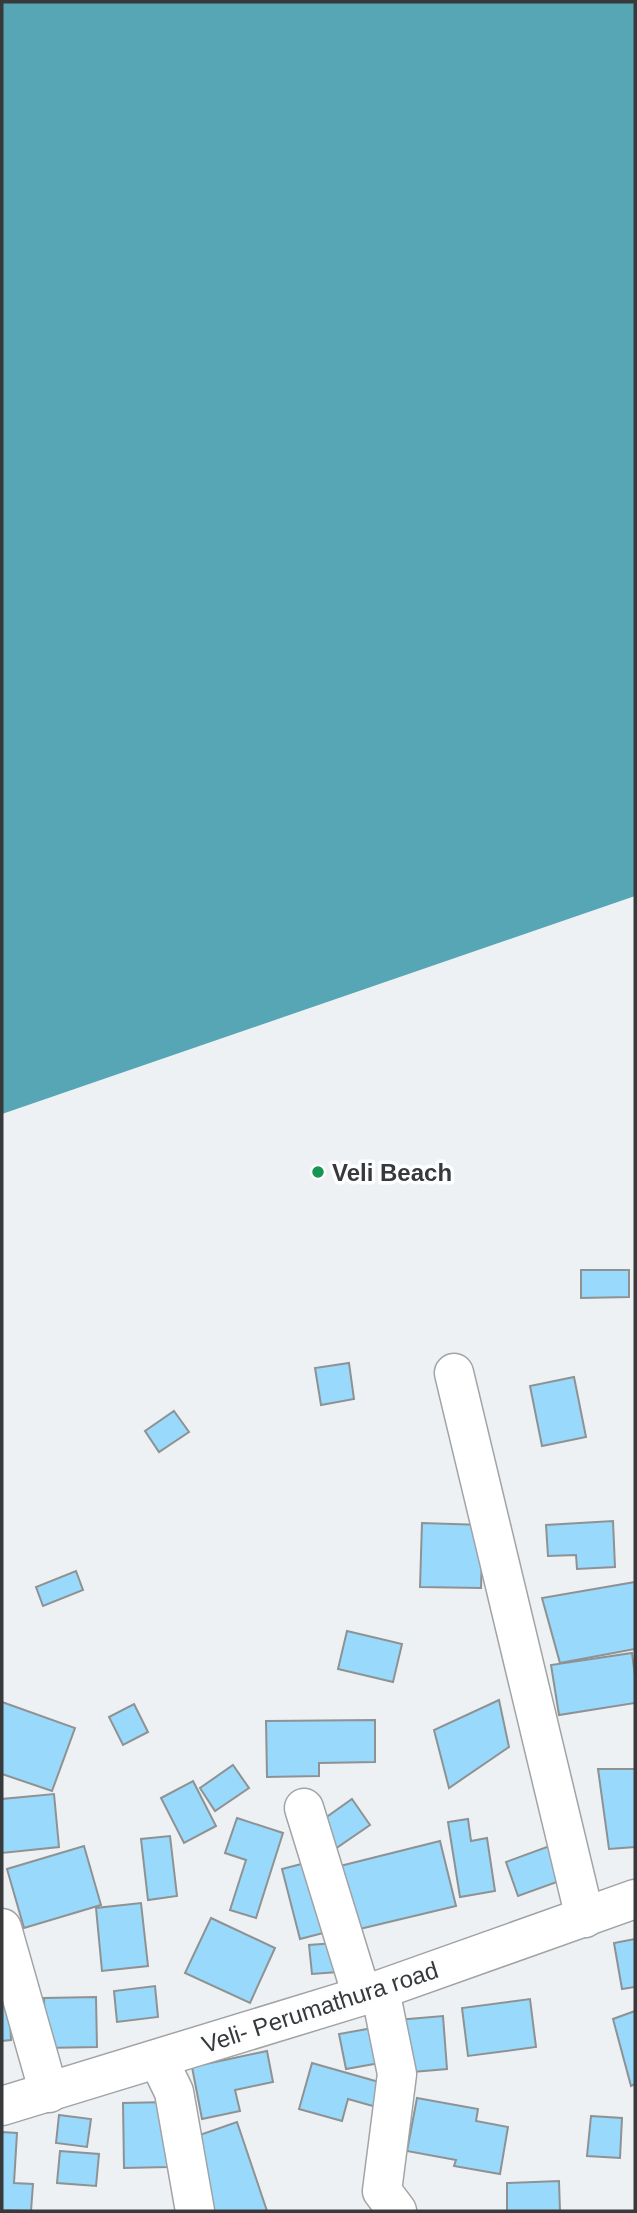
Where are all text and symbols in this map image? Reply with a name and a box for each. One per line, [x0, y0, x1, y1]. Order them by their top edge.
place label: Veli Beach [332, 1159, 452, 1186]
marker: Veli Beach [310, 1164, 326, 1180]
street label: Veli- Perumathura road [198, 1956, 442, 2058]

